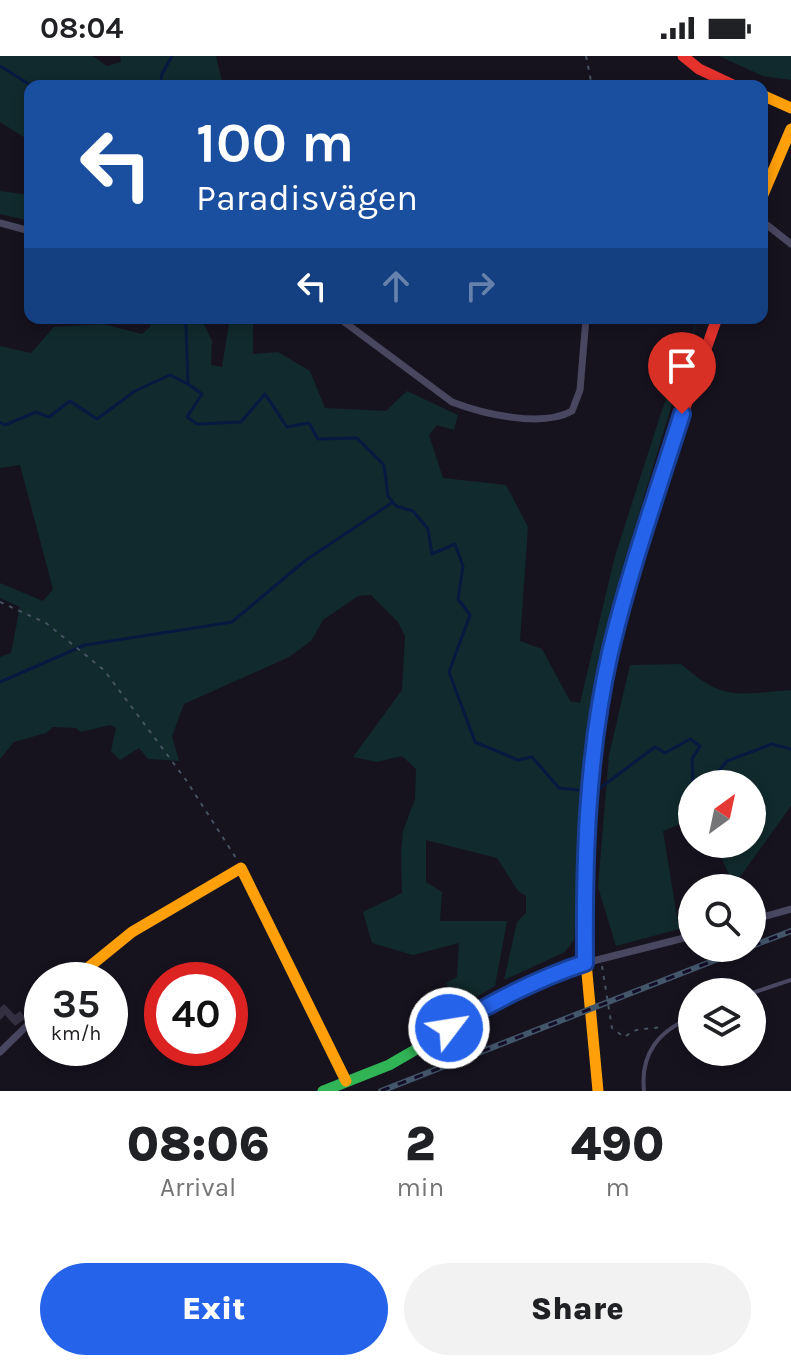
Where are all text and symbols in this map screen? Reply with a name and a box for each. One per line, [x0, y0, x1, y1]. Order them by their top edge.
text: 08:04 [40, 10, 123, 46]
text: 100 m [196, 110, 354, 175]
icon: left [64, 112, 168, 216]
text: Paradisvägen [196, 177, 418, 219]
icon: left [290, 264, 334, 308]
icon: ahead [374, 264, 418, 308]
icon: right [458, 264, 502, 308]
pin [648, 332, 716, 414]
icon: arrive [660, 344, 704, 388]
north arrow [678, 770, 766, 858]
map controls [678, 770, 766, 1066]
button: search [678, 874, 766, 962]
speed limit sign: 40 [144, 962, 248, 1066]
button: layers [678, 978, 766, 1066]
text: 35 [52, 980, 100, 1027]
position arrow [407, 986, 491, 1070]
text: km/h [51, 1022, 101, 1045]
text: 08:06 [127, 1116, 270, 1172]
text: 2 [405, 1116, 435, 1172]
text: 490 [571, 1116, 664, 1172]
text: Arrival [160, 1172, 236, 1203]
text: min [396, 1172, 444, 1203]
text: m [605, 1172, 630, 1203]
button: Exit [40, 1263, 388, 1355]
button: Share [404, 1263, 751, 1355]

